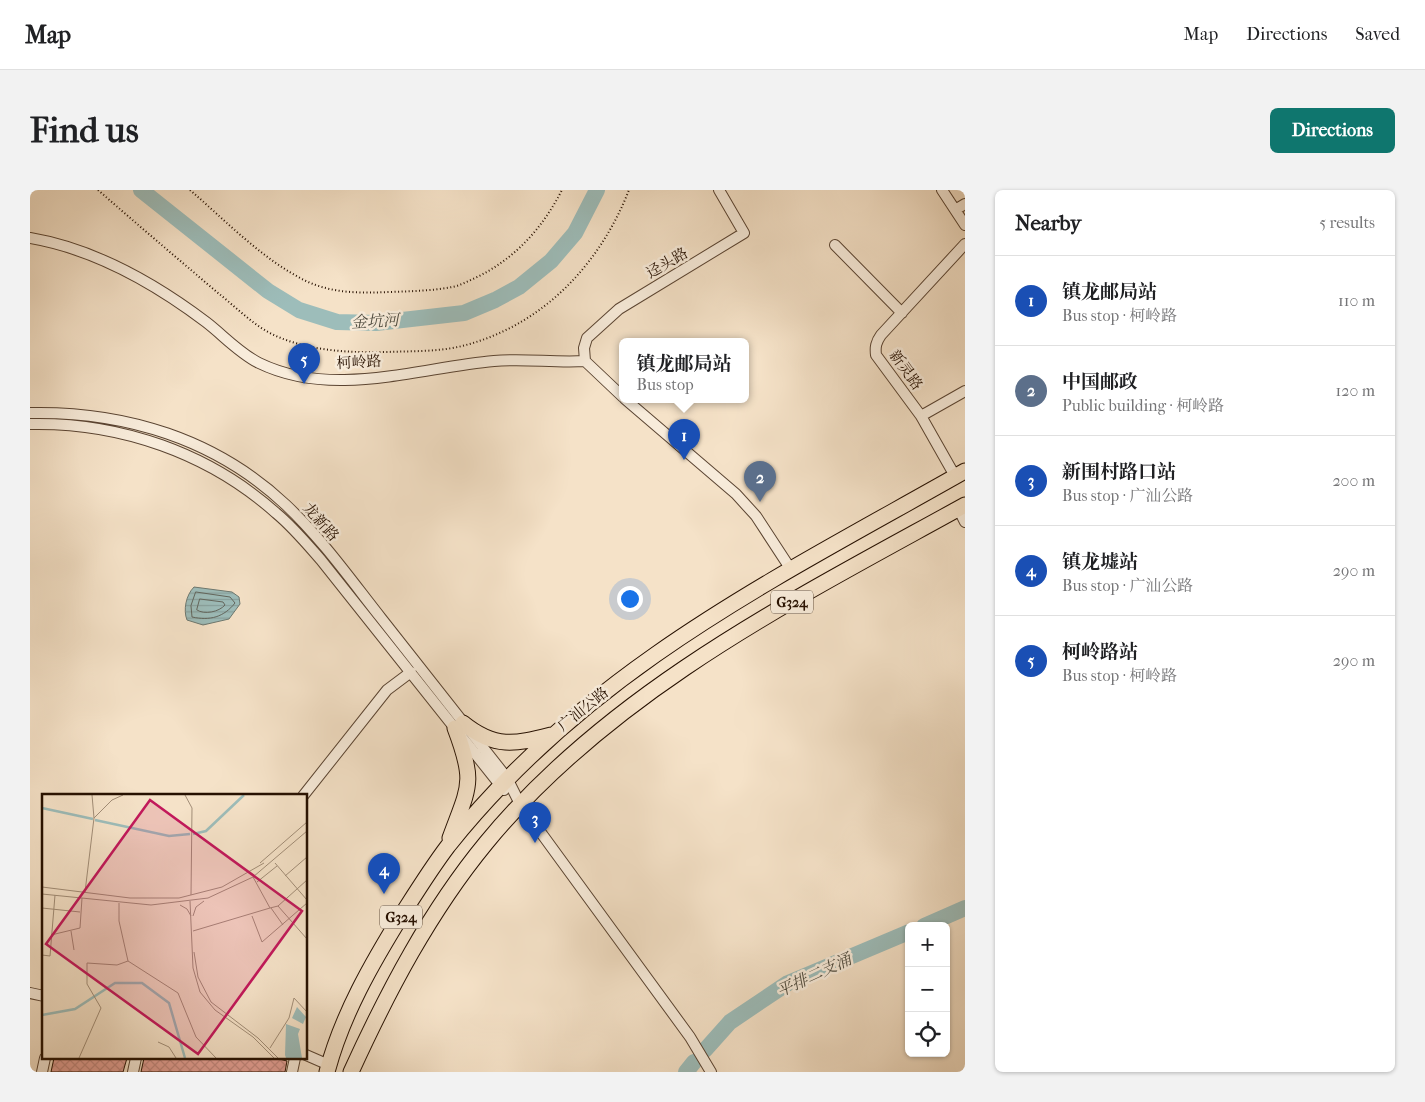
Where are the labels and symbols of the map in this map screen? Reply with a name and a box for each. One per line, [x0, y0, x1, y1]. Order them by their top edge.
street label: 迳头路 [643, 244, 691, 282]
water label: 金坑河 [351, 310, 402, 332]
pin: 5 [288, 343, 320, 384]
street label: 新灵路 [885, 347, 927, 393]
street label: 柯岭路 [336, 352, 382, 372]
pin: 1 [668, 419, 700, 460]
pin: 2 [744, 461, 776, 502]
street label: 龙新路 [299, 499, 343, 545]
your location [617, 586, 643, 612]
road number: G324 [771, 591, 813, 614]
street label: 广汕公路 [554, 683, 612, 735]
inset map [42, 794, 308, 1060]
pin: 3 [519, 802, 551, 843]
pin: 4 [368, 853, 400, 894]
road number: G324 [380, 906, 422, 929]
water label: 平排二支涌 [774, 949, 856, 1001]

